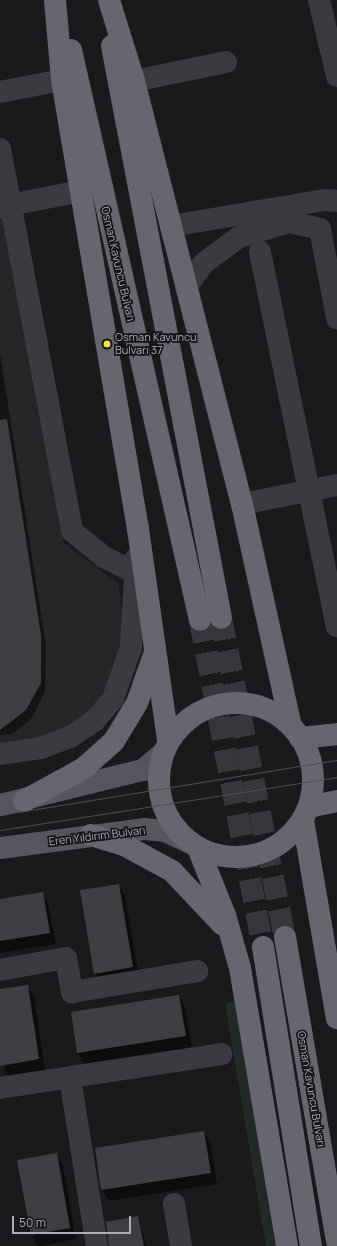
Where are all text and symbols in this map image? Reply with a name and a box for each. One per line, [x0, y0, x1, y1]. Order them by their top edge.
street label: Osman Kavuncu Bulvarı [98, 205, 138, 323]
place label: Osman Kavuncu Bulvarı 37 [115, 331, 197, 357]
marker: Osman Kavuncu Bulvarı 37 [102, 339, 112, 349]
street label: Eren Yıldırım Bulvarı [48, 824, 146, 848]
street label: Osman Kavuncu Bulvarı [294, 1030, 328, 1148]
scale bar [14, 1208, 133, 1234]
text: 50 m [19, 1214, 46, 1231]

